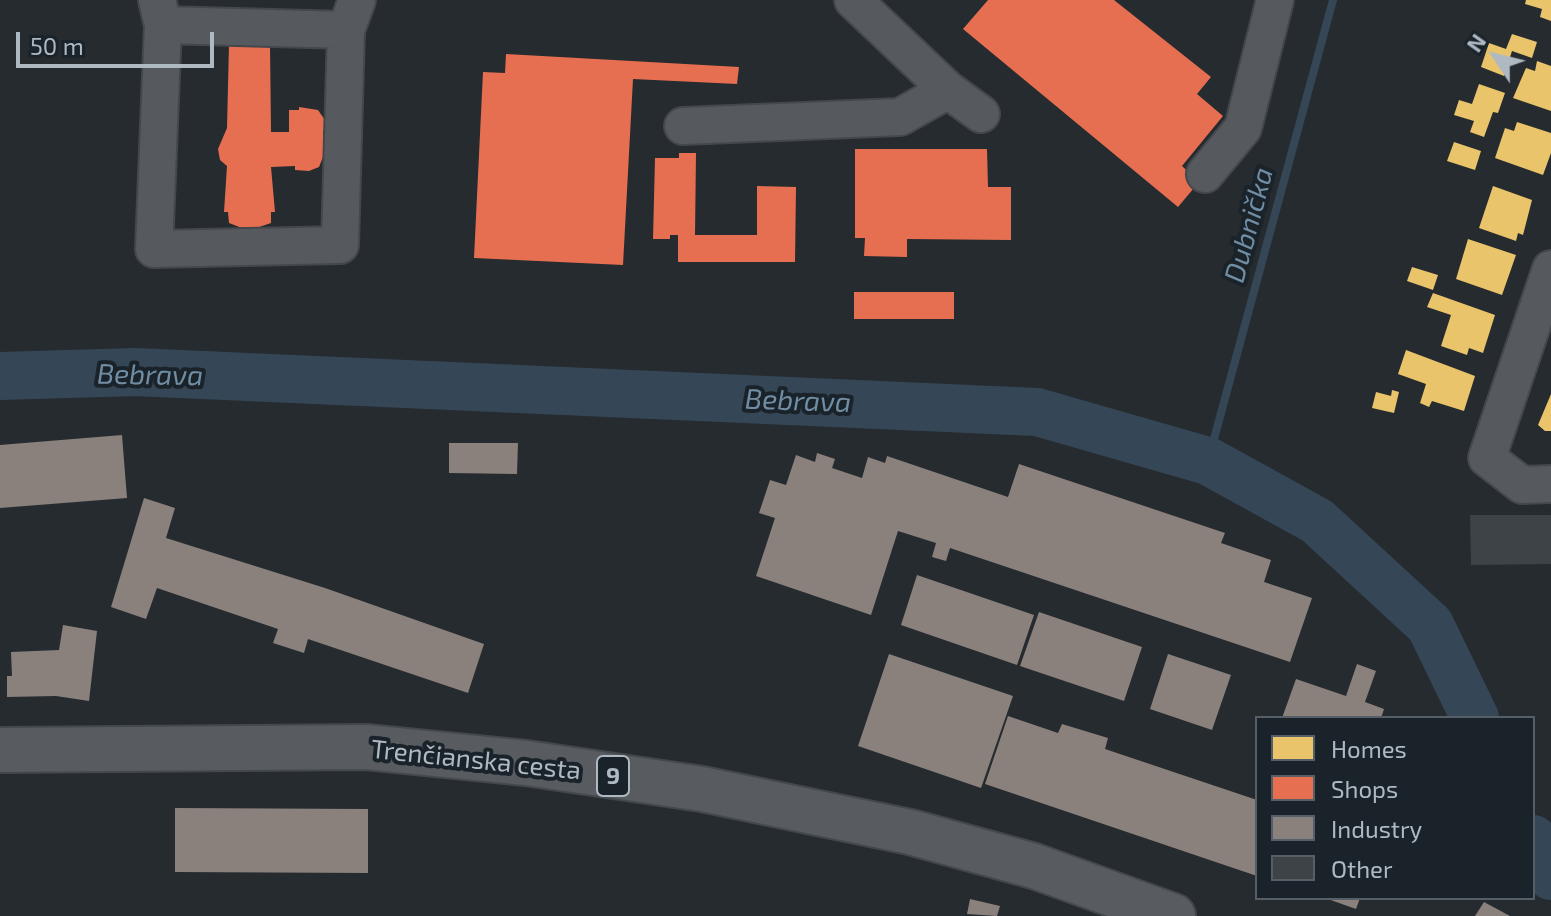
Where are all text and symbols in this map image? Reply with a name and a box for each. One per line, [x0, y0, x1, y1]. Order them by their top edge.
scale bar [20, 16, 218, 66]
north arrow [1455, 16, 1535, 96]
text: N [1460, 28, 1491, 56]
text: 50 m [30, 31, 84, 60]
water label: Dubnička [1218, 164, 1280, 286]
water label: Bebrava [97, 357, 203, 393]
water label: Bebrava [744, 382, 852, 420]
legend [1255, 716, 1535, 900]
street label: Trenčianska cesta [370, 733, 582, 787]
text: Homes [1331, 734, 1407, 763]
road number: 9 [597, 756, 629, 796]
text: Shops [1331, 774, 1398, 803]
text: Industry [1331, 814, 1422, 843]
text: Other [1331, 854, 1393, 883]

